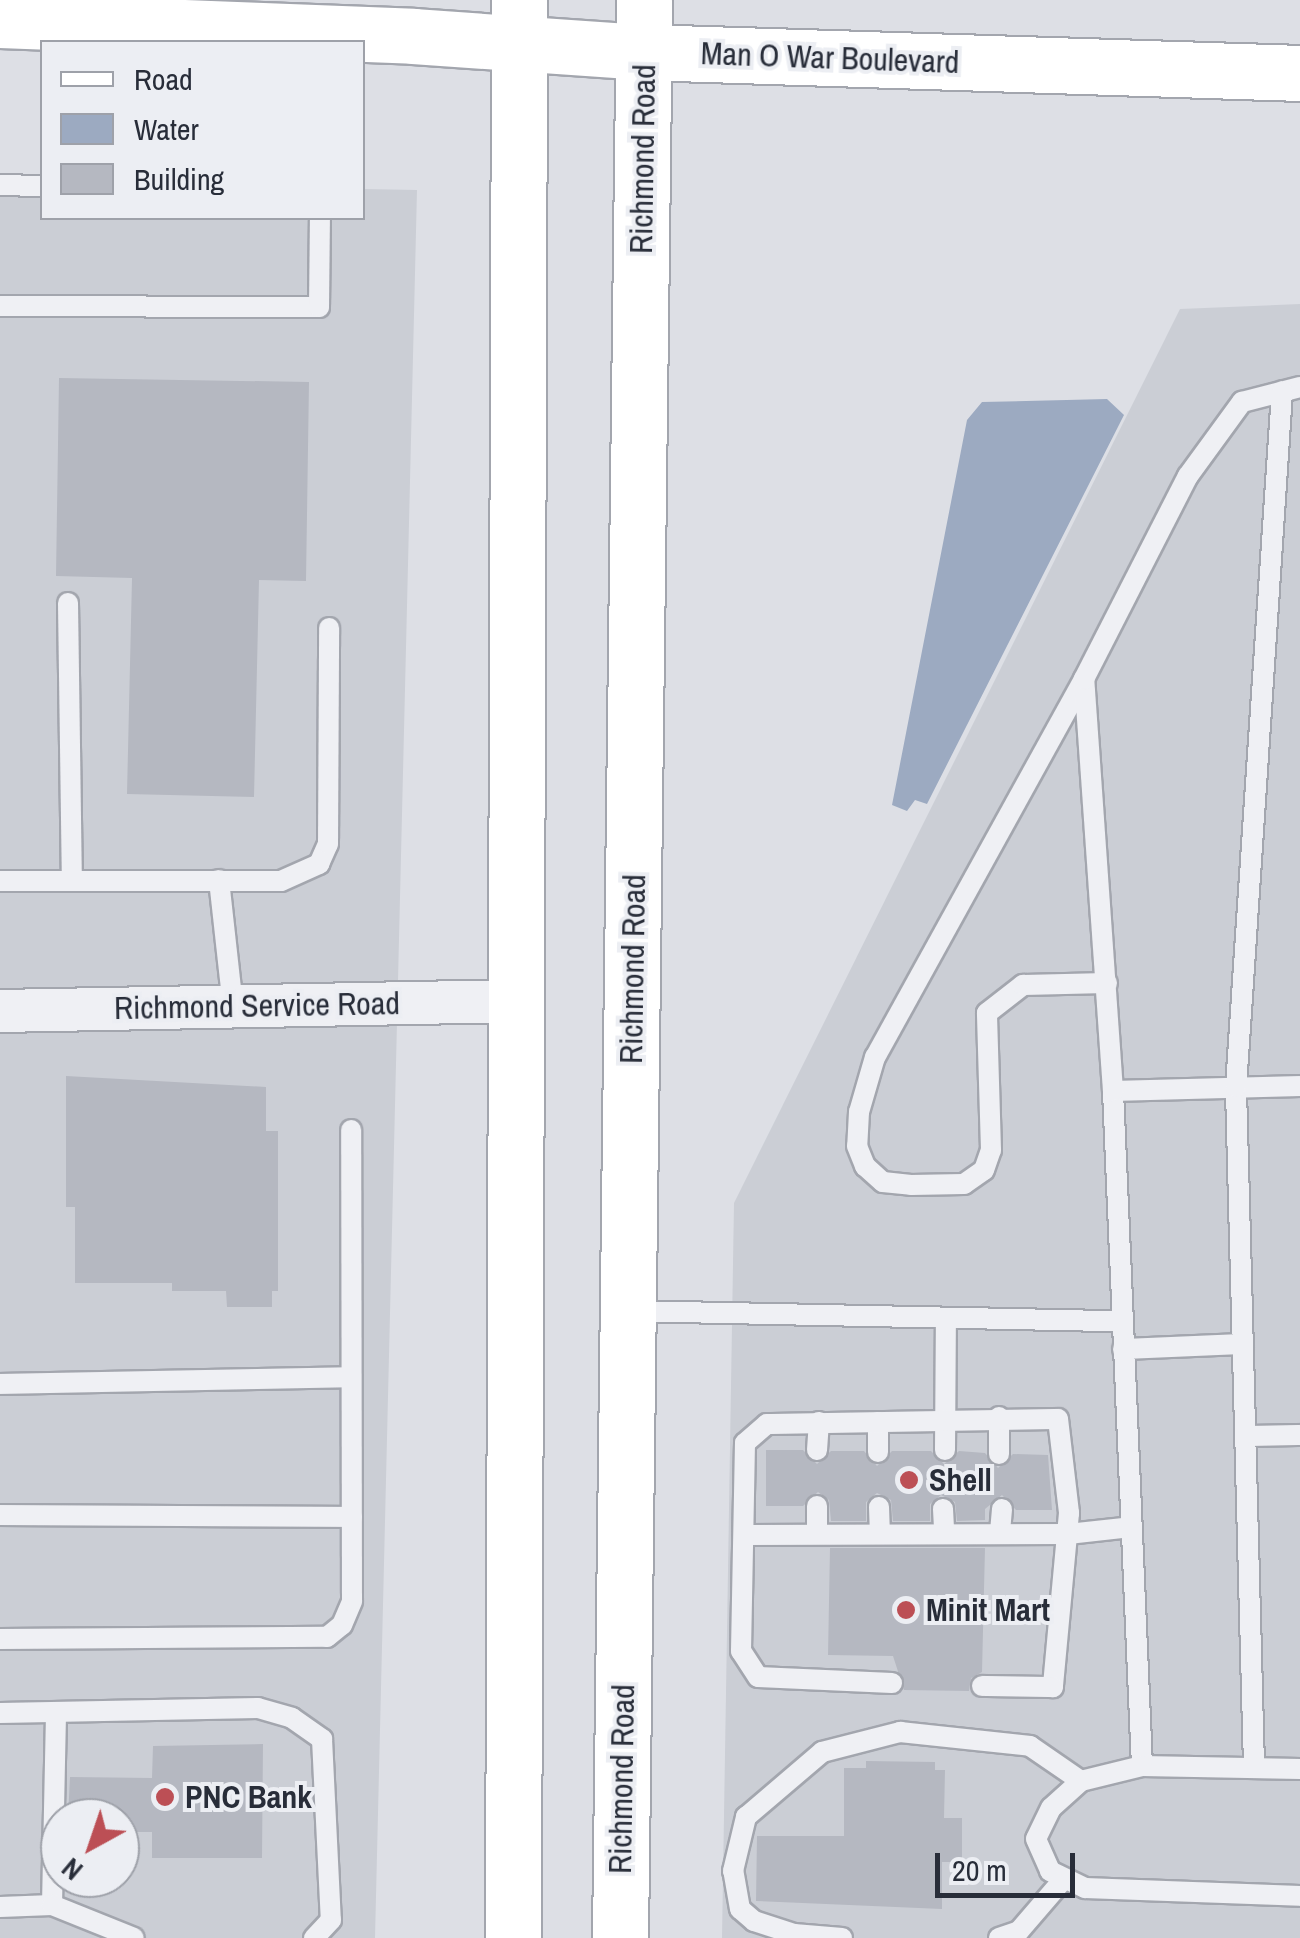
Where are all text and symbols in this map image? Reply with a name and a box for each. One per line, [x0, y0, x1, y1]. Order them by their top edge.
street label: Man O War Boulevard [700, 34, 960, 82]
legend [40, 40, 365, 220]
text: Road [134, 59, 193, 99]
street label: Richmond Road [622, 64, 664, 254]
text: Water [134, 109, 199, 149]
text: Building [134, 159, 224, 199]
street label: Richmond Road [612, 874, 654, 1064]
street label: Richmond Service Road [114, 984, 400, 1028]
place label: Shell [929, 1461, 992, 1499]
marker: Shell [898, 1469, 920, 1491]
place label: Minit Mart [926, 1591, 1050, 1629]
marker: Minit Mart [895, 1599, 917, 1621]
street label: Richmond Road [601, 1684, 643, 1874]
place label: PNC Bank [185, 1778, 312, 1816]
marker: PNC Bank [154, 1786, 176, 1808]
north arrow [40, 1798, 140, 1898]
scale bar [940, 1833, 1080, 1895]
text: N [53, 1850, 91, 1889]
text: 20 m [952, 1850, 1007, 1890]

